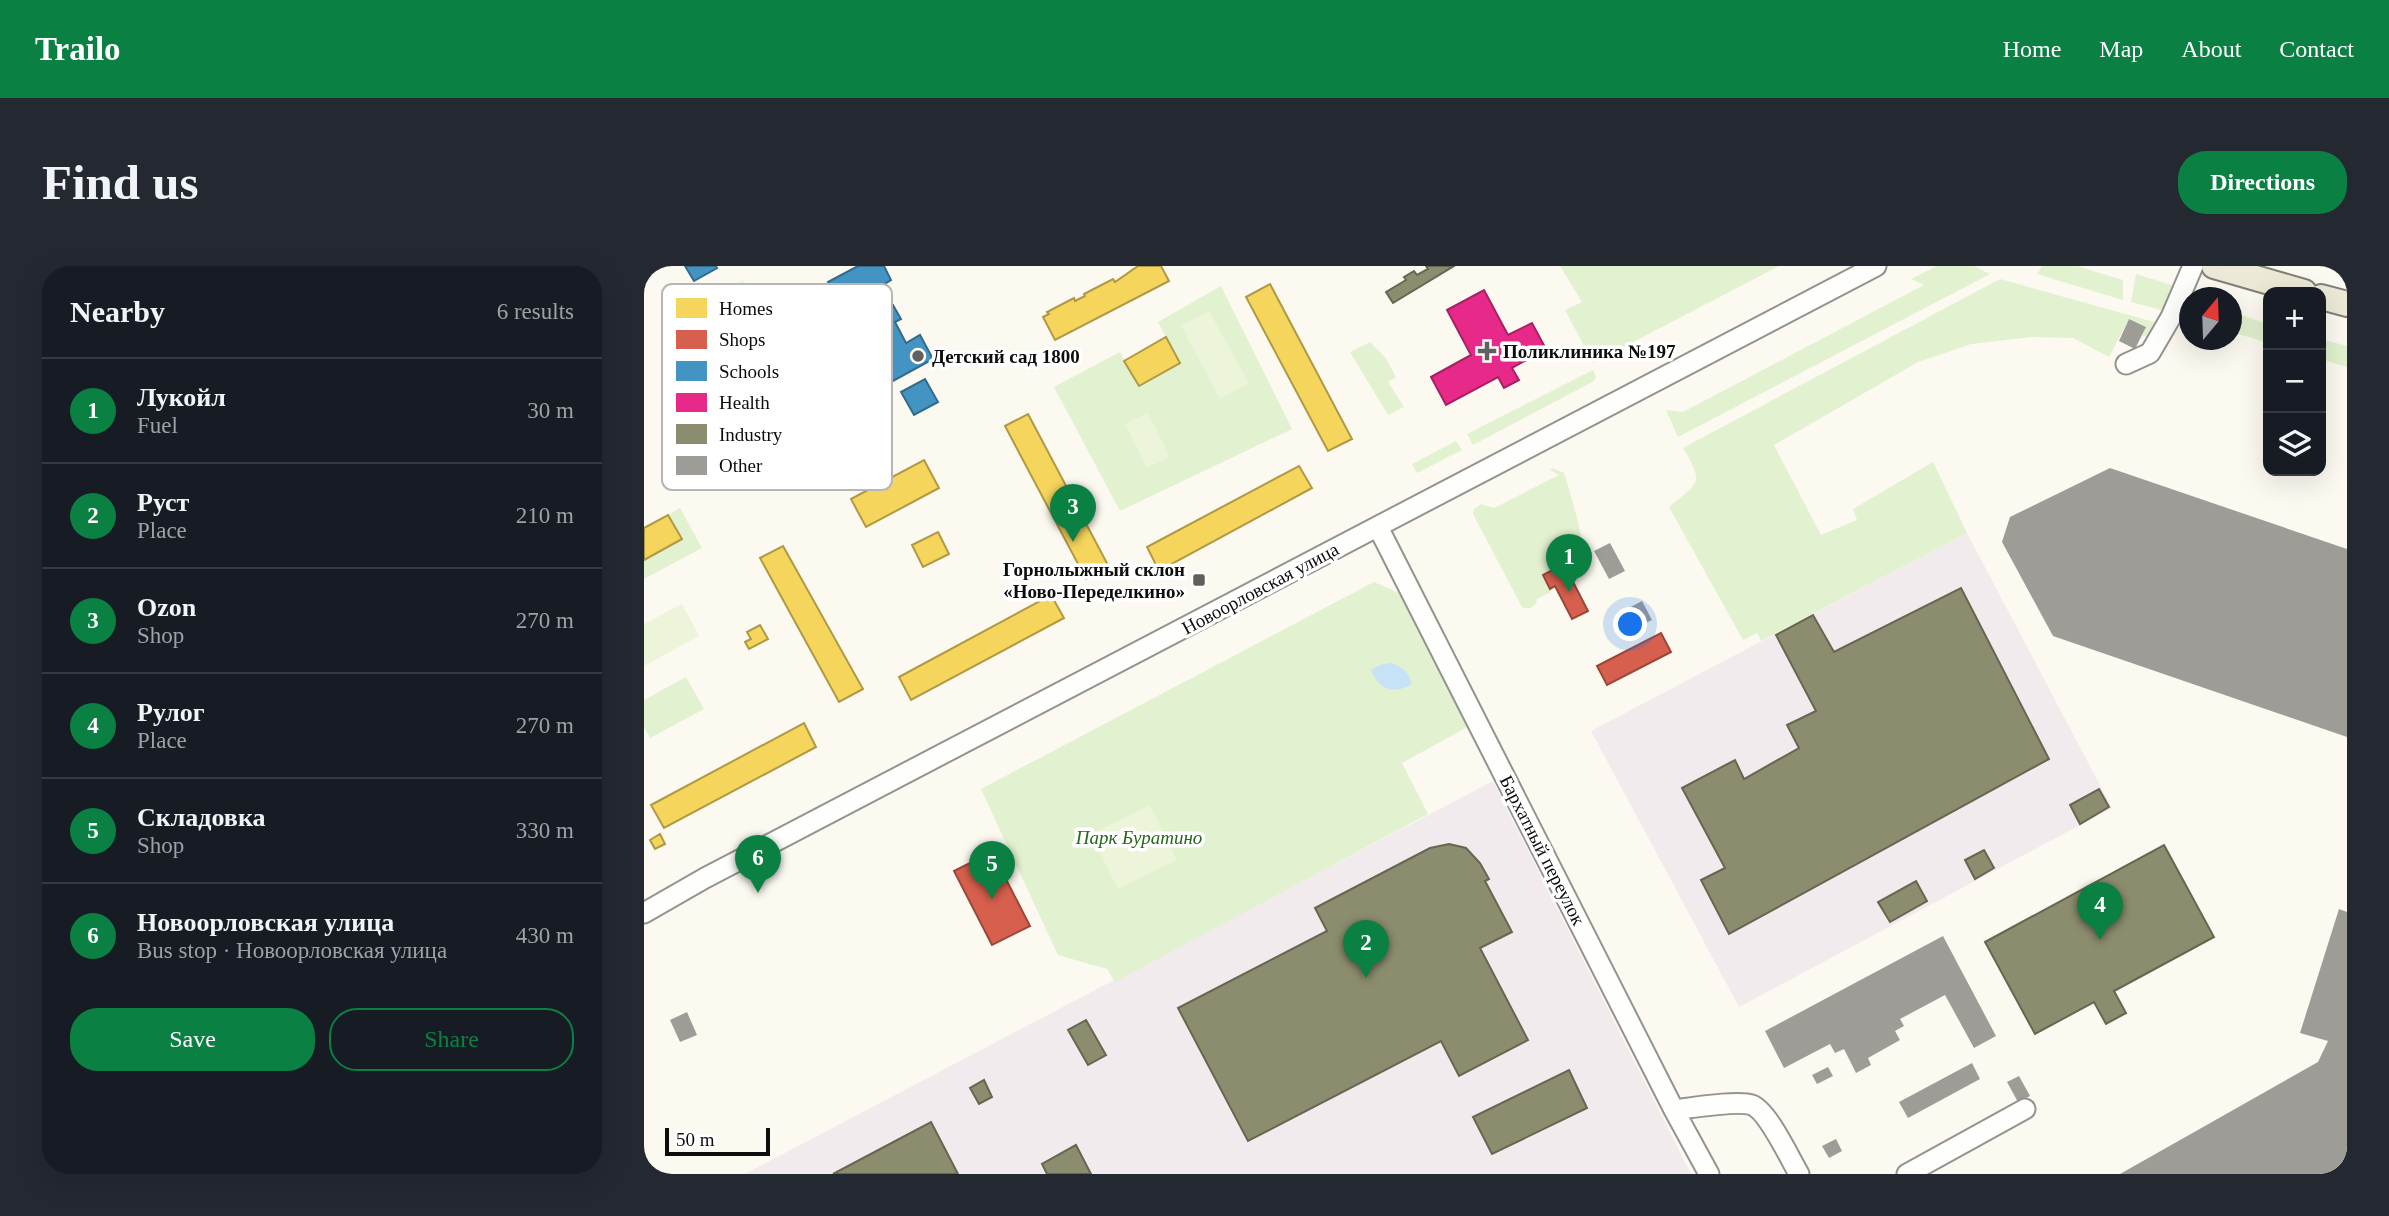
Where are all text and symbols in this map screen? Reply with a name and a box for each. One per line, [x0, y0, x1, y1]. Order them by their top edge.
text: Trailo [35, 31, 121, 67]
text: Home [2003, 36, 2061, 62]
text: Map [2099, 36, 2143, 62]
text: About [2181, 36, 2241, 62]
text: Contact [2279, 36, 2354, 62]
button: Directions [2178, 151, 2347, 214]
text: Find us [42, 155, 199, 210]
legend [662, 284, 892, 490]
north arrow [2179, 287, 2242, 350]
map controls [2263, 287, 2326, 476]
button: + [2263, 287, 2326, 350]
text: Nearby [70, 295, 165, 328]
text: Homes [719, 298, 773, 319]
text: 6 results [497, 299, 574, 324]
text: Shops [719, 329, 765, 350]
marker: Поликлиника №197 [1477, 341, 1497, 361]
place label: Поликлиника №197 [1503, 341, 1676, 362]
place label: Детский сад 1800 [932, 346, 1080, 367]
marker: Детский сад 1800 [910, 348, 926, 364]
button: − [2263, 350, 2326, 413]
text: Schools [719, 361, 779, 382]
text: Лукойл [137, 383, 226, 412]
text: Health [719, 392, 770, 413]
text: 1 [87, 398, 99, 423]
text: 30 m [527, 398, 574, 423]
text: Fuel [137, 413, 178, 438]
button: layers [2263, 413, 2326, 476]
text: Industry [719, 424, 783, 445]
text: Other [719, 455, 763, 476]
pin: 3 [1050, 484, 1096, 542]
text: Руст [137, 488, 189, 517]
text: 2 [87, 503, 99, 528]
text: 210 m [516, 503, 574, 528]
text: Place [137, 518, 187, 543]
pin: 1 [1546, 534, 1592, 592]
street label: Новоорловская улица [1178, 538, 1343, 639]
place label: Горнолыжный склон «Ново-Переделкино» [1003, 559, 1185, 602]
marker: Горнолыжный склон «Ново-Переделкино» [1191, 572, 1207, 588]
text: Ozon [137, 593, 196, 622]
your location [1613, 607, 1647, 641]
text: 3 [87, 608, 99, 633]
text: 270 m [516, 608, 574, 633]
text: Shop [137, 623, 184, 648]
text: Рулог [137, 698, 205, 727]
text: 4 [87, 713, 99, 738]
text: 270 m [516, 713, 574, 738]
text: Place [137, 728, 187, 753]
street label: Бархатный переулок [1496, 772, 1590, 929]
text: Складовка [137, 803, 265, 832]
text: 5 [87, 818, 99, 843]
text: 330 m [516, 818, 574, 843]
park label: Парк Буратино [1075, 827, 1202, 848]
text: Shop [137, 833, 184, 858]
pin: 6 [735, 835, 781, 893]
pin: 5 [969, 841, 1015, 899]
pin: 4 [2077, 882, 2123, 940]
text: Новоорловская улица [137, 908, 394, 937]
pin: 2 [1343, 920, 1389, 978]
text: 6 [87, 923, 99, 948]
text: 430 m [516, 923, 574, 948]
text: Bus stop · Новоорловская улица [137, 938, 447, 963]
button: Save [70, 1008, 315, 1071]
button: Share [329, 1008, 574, 1071]
scale bar [665, 1125, 770, 1157]
text: 50 m [676, 1129, 715, 1150]

